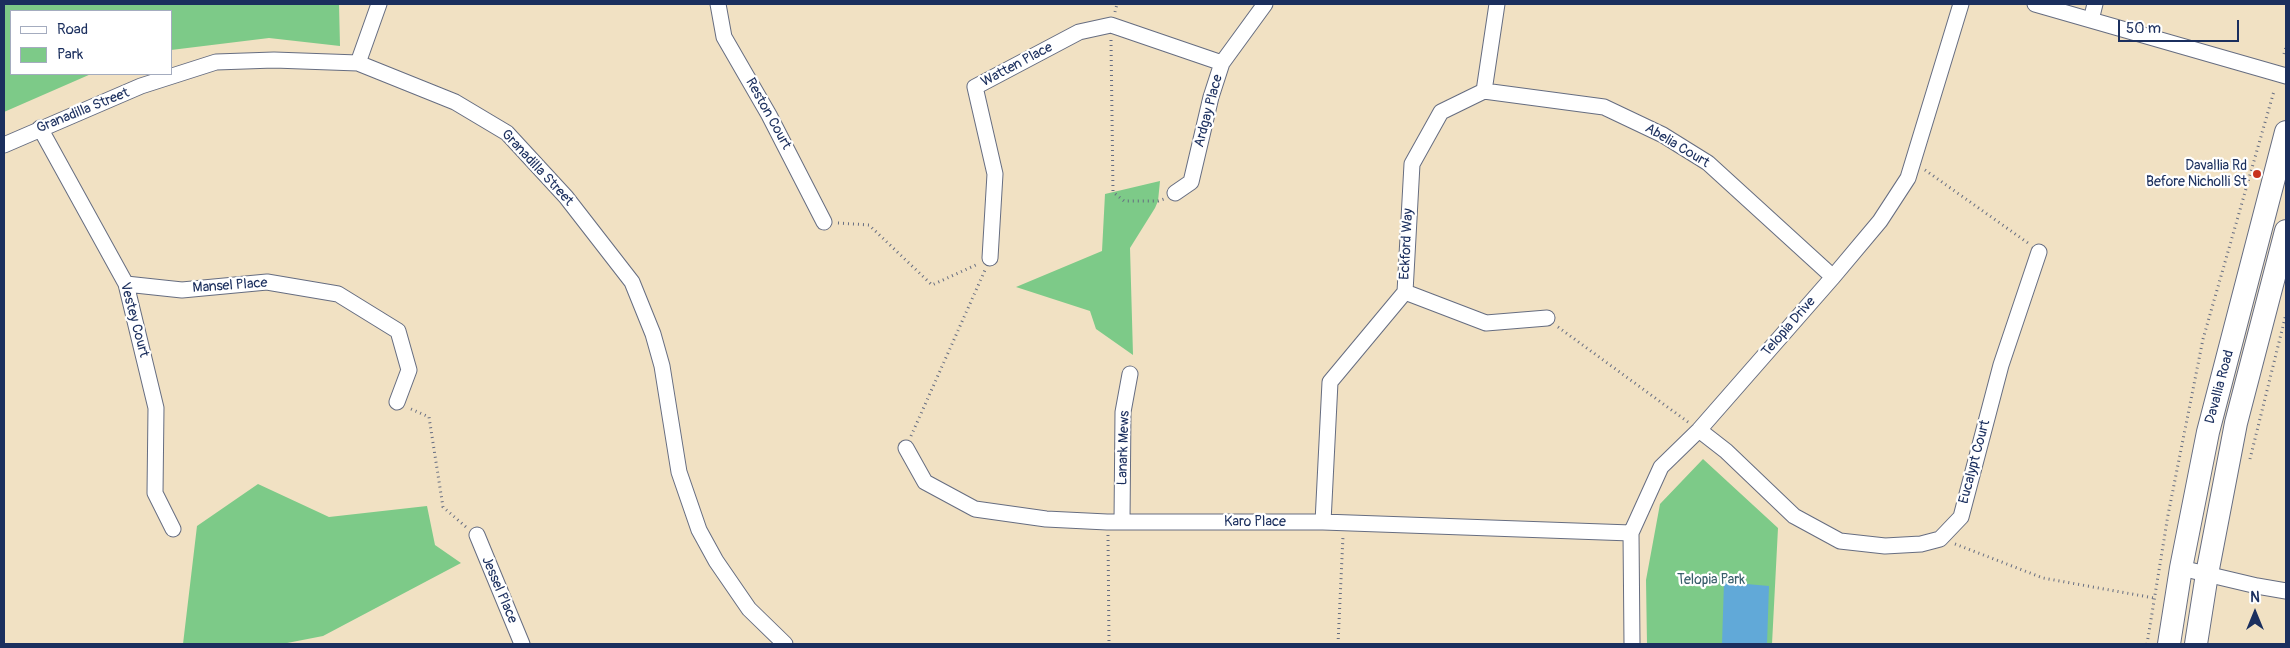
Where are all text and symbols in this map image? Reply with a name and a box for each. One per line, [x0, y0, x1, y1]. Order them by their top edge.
legend [10, 10, 172, 75]
scale bar [2120, 10, 2241, 42]
text: 50 m [2126, 19, 2161, 38]
text: Road [57, 20, 88, 39]
street label: Watten Place [978, 39, 1056, 91]
text: Park [57, 45, 83, 64]
street label: Ardgay Place [1191, 73, 1227, 149]
street label: Reston Court [741, 75, 795, 153]
street label: Granadilla Street [34, 85, 132, 137]
street label: Abelia Court [1642, 120, 1712, 172]
street label: Granadilla Street [497, 126, 577, 210]
place label: Davallia Rd Before Nicholli St [2146, 158, 2247, 190]
marker: Davallia Rd Before Nicholli St [2251, 168, 2263, 180]
street label: Eckford Way [1397, 208, 1417, 280]
street label: Mansel Place [192, 275, 268, 297]
street label: Vestey Court [116, 281, 152, 359]
street label: Telopia Drive [1759, 294, 1819, 360]
street label: Davallia Road [2202, 348, 2238, 426]
street label: Lanark Mews [1114, 410, 1134, 486]
street label: Eucalypt Court [1956, 418, 1994, 506]
street label: Karo Place [1224, 514, 1286, 530]
street label: Jessel Place [477, 554, 521, 626]
park label: Telopia Park [1677, 572, 1745, 588]
north arrow [2230, 588, 2280, 638]
text: N [2250, 589, 2260, 606]

